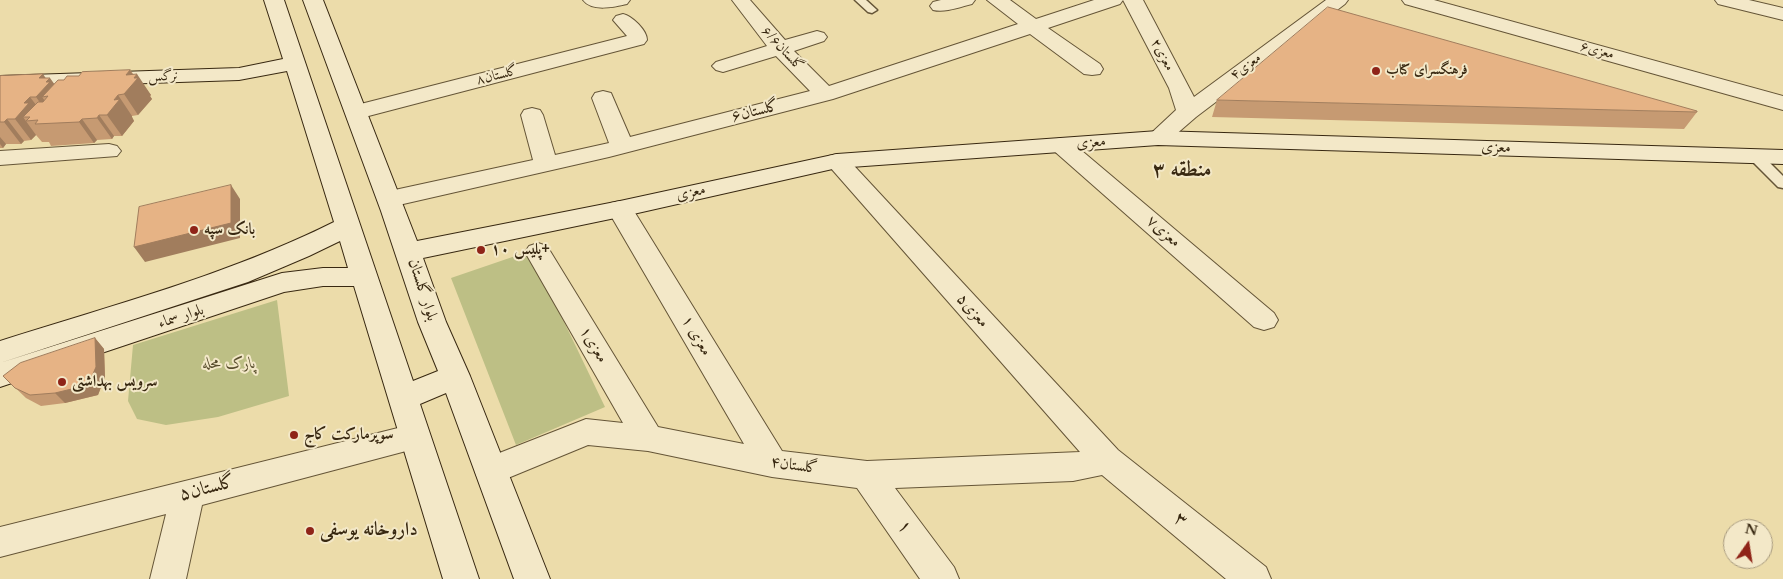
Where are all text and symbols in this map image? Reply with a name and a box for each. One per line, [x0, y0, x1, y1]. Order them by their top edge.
street label: ۶/۶گلستان [757, 23, 807, 75]
street label: ۲معزی [1147, 36, 1177, 74]
street label: ۶معزی [1578, 38, 1616, 64]
street label: ۴معزی [1227, 50, 1265, 84]
street label: گلستان۸ [475, 63, 519, 89]
place label: فرهنگسرای کتاب [1386, 63, 1468, 79]
marker: فرهنگسرای کتاب [1370, 65, 1382, 77]
street label: نرگس [148, 68, 178, 86]
street label: گلستان۶ [730, 97, 780, 127]
street label: معزی [1075, 132, 1107, 154]
street label: معزی [1481, 138, 1511, 158]
district label: منطقه ۳ [1153, 158, 1211, 184]
street label: معزی [674, 180, 708, 206]
street label: ۷معزی [1142, 212, 1184, 252]
place label: بانک سپه [204, 220, 255, 240]
marker: بانک سپه [188, 224, 200, 236]
place label: پلیس ۱۰+ [491, 240, 550, 260]
marker: پلیس ۱۰+ [475, 244, 487, 256]
street label: بلوار گلستان [403, 256, 441, 324]
street label: ۵معزی [952, 290, 992, 332]
street label: بلوار سماء [156, 301, 206, 333]
street label: معزی ۱ [677, 312, 715, 360]
street label: ۱معزی [575, 323, 611, 367]
park label: پارک محله [202, 354, 256, 374]
place label: سرویس بهداشتی [72, 372, 157, 392]
marker: سرویس بهداشتی [56, 376, 68, 388]
place label: سوپرمارکت کاج [304, 425, 394, 445]
marker: سوپرمارکت کاج [288, 429, 300, 441]
street label: گلستان۴ [769, 453, 819, 479]
street label: گلستان۵ [177, 471, 237, 507]
street label: ۳ [1169, 508, 1191, 532]
street label: ۱ [891, 516, 917, 538]
north arrow [1723, 519, 1773, 569]
text: N [1743, 519, 1759, 540]
place label: داروخانه یوسفی [320, 520, 418, 542]
marker: داروخانه یوسفی [304, 525, 316, 537]

